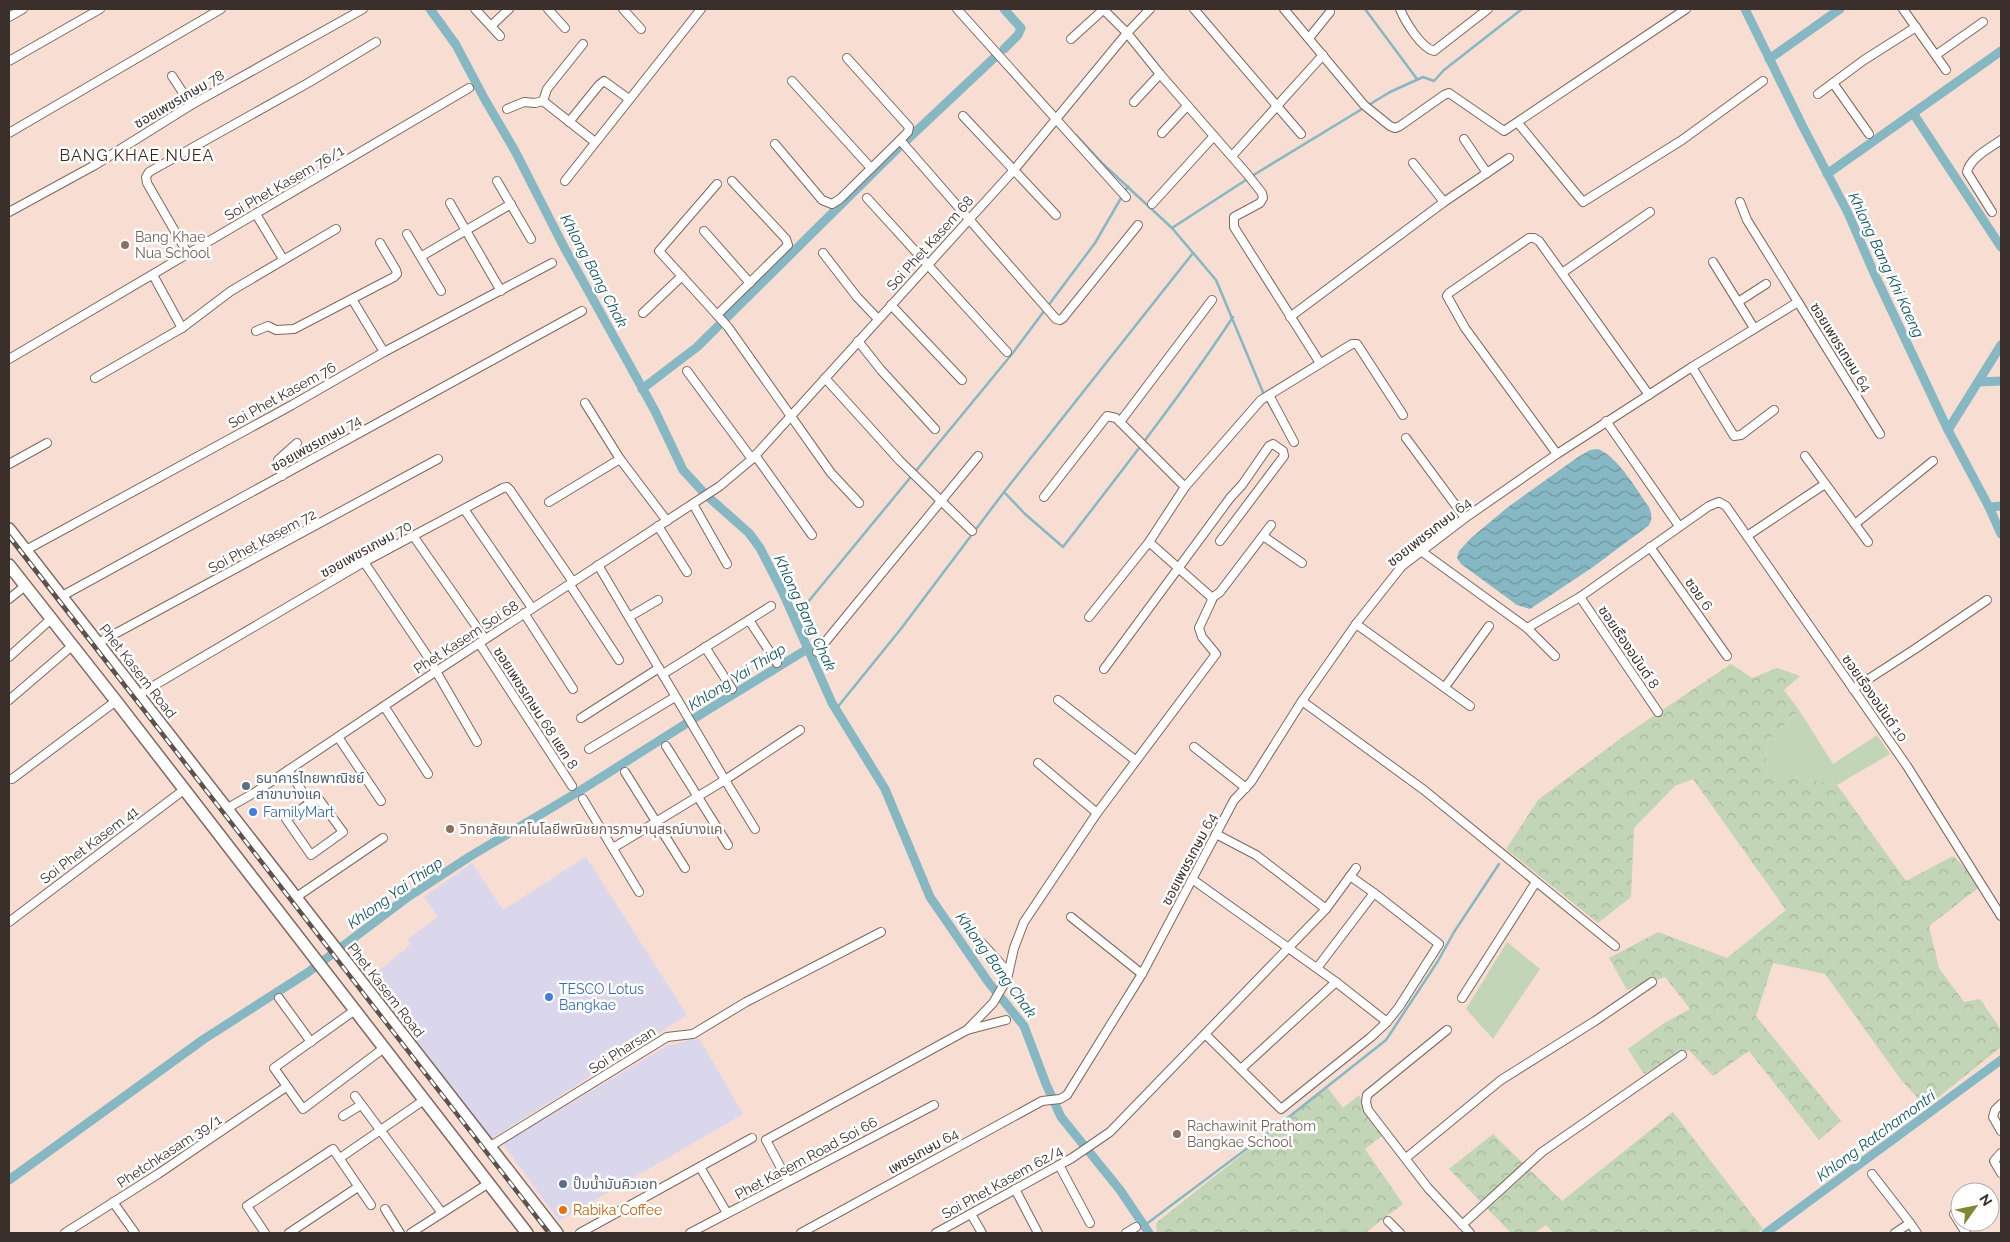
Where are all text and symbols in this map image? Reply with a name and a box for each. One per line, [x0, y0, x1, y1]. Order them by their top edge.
street label: ซอยเพชรเกษม 78 [131, 67, 227, 131]
street label: Soi Phet Kasem 76/1 [222, 142, 346, 224]
district label: BANG KHAE NUEA [60, 146, 214, 165]
water label: Khlong Bang Khi Kaeng [1844, 189, 1928, 341]
street label: Soi Phet Kasem 68 [883, 192, 977, 294]
water label: Khlong Bang Chak [556, 211, 632, 331]
place label: Bang Khae Nua School [135, 229, 210, 261]
marker: Bang Khae Nua School [119, 239, 131, 251]
street label: ซอยเพชรเกษม 64 [1807, 300, 1875, 395]
street label: Soi Phet Kasem 76 [225, 359, 339, 431]
street label: ซอยเพชรเกษม 74 [268, 412, 364, 474]
street label: ซอยเพชรเกษม 64 [1384, 494, 1474, 570]
street label: Soi Phet Kasem 72 [205, 506, 319, 576]
street label: ซอยเพชรเกษม 70 [318, 517, 414, 581]
water label: Khlong Bang Chak [770, 552, 840, 674]
street label: ซอย 6 [1682, 575, 1716, 613]
street label: Phet Kasem Soi 68 [411, 597, 521, 677]
street label: ซอยเรืองอนันต์ 8 [1595, 603, 1663, 691]
street label: Phet Kasem Road [96, 621, 180, 721]
water label: Khlong Yai Thiap [685, 640, 789, 714]
street label: ซอยเพชรเกษม 68 แยก 8 [491, 644, 581, 772]
street label: ซอยเรืองอนันต์ 10 [1839, 651, 1911, 745]
place label: ธนาคารไทยพาณิชย์ สาขาบางแค [256, 770, 364, 802]
marker: ธนาคารไทยพาณิชย์ สาขาบางแค [240, 780, 252, 792]
street label: Soi Phet Kasem 41 [37, 803, 141, 887]
place label: FamilyMart [263, 804, 335, 820]
marker: FamilyMart [247, 806, 259, 818]
street label: ซอยเพชรเกษม 64 [1158, 810, 1220, 908]
place label: วิทยาลัยเทคโนโลยีพณิชยการภาษานุสรณ์บางแค [459, 821, 723, 838]
marker: วิทยาลัยเทคโนโลยีพณิชยการภาษานุสรณ์บางแค [444, 823, 456, 835]
water label: Khlong Yai Thiap [344, 853, 446, 932]
water label: Khlong Bang Chak [952, 909, 1040, 1021]
street label: Phet Kasem Road [344, 940, 428, 1040]
place label: TESCO Lotus Bangkae [559, 981, 644, 1013]
marker: TESCO Lotus Bangkae [543, 991, 555, 1003]
street label: Soi Pharsan [586, 1023, 658, 1077]
water label: Khlong Ratchamontri [1813, 1086, 1940, 1185]
street label: Phetchkasam 39/1 [114, 1111, 224, 1191]
street label: Phet Kasem Road Soi 66 [732, 1114, 880, 1202]
place label: Rachawinit Prathom Bangkae School [1187, 1118, 1316, 1150]
street label: เพชรเกษม 64 [885, 1125, 961, 1177]
marker: Rachawinit Prathom Bangkae School [1171, 1128, 1183, 1140]
street label: Soi Phet Kasem 62/4 [939, 1142, 1065, 1222]
place label: ปั๊มน้ำมันคิวเอท [573, 1174, 658, 1192]
marker: ปั๊มน้ำมันคิวเอท [557, 1178, 569, 1190]
north arrow [1950, 1182, 2000, 1232]
text: N [1976, 1191, 1996, 1209]
place label: Rabika Coffee [573, 1202, 662, 1218]
marker: Rabika Coffee [557, 1204, 569, 1216]

